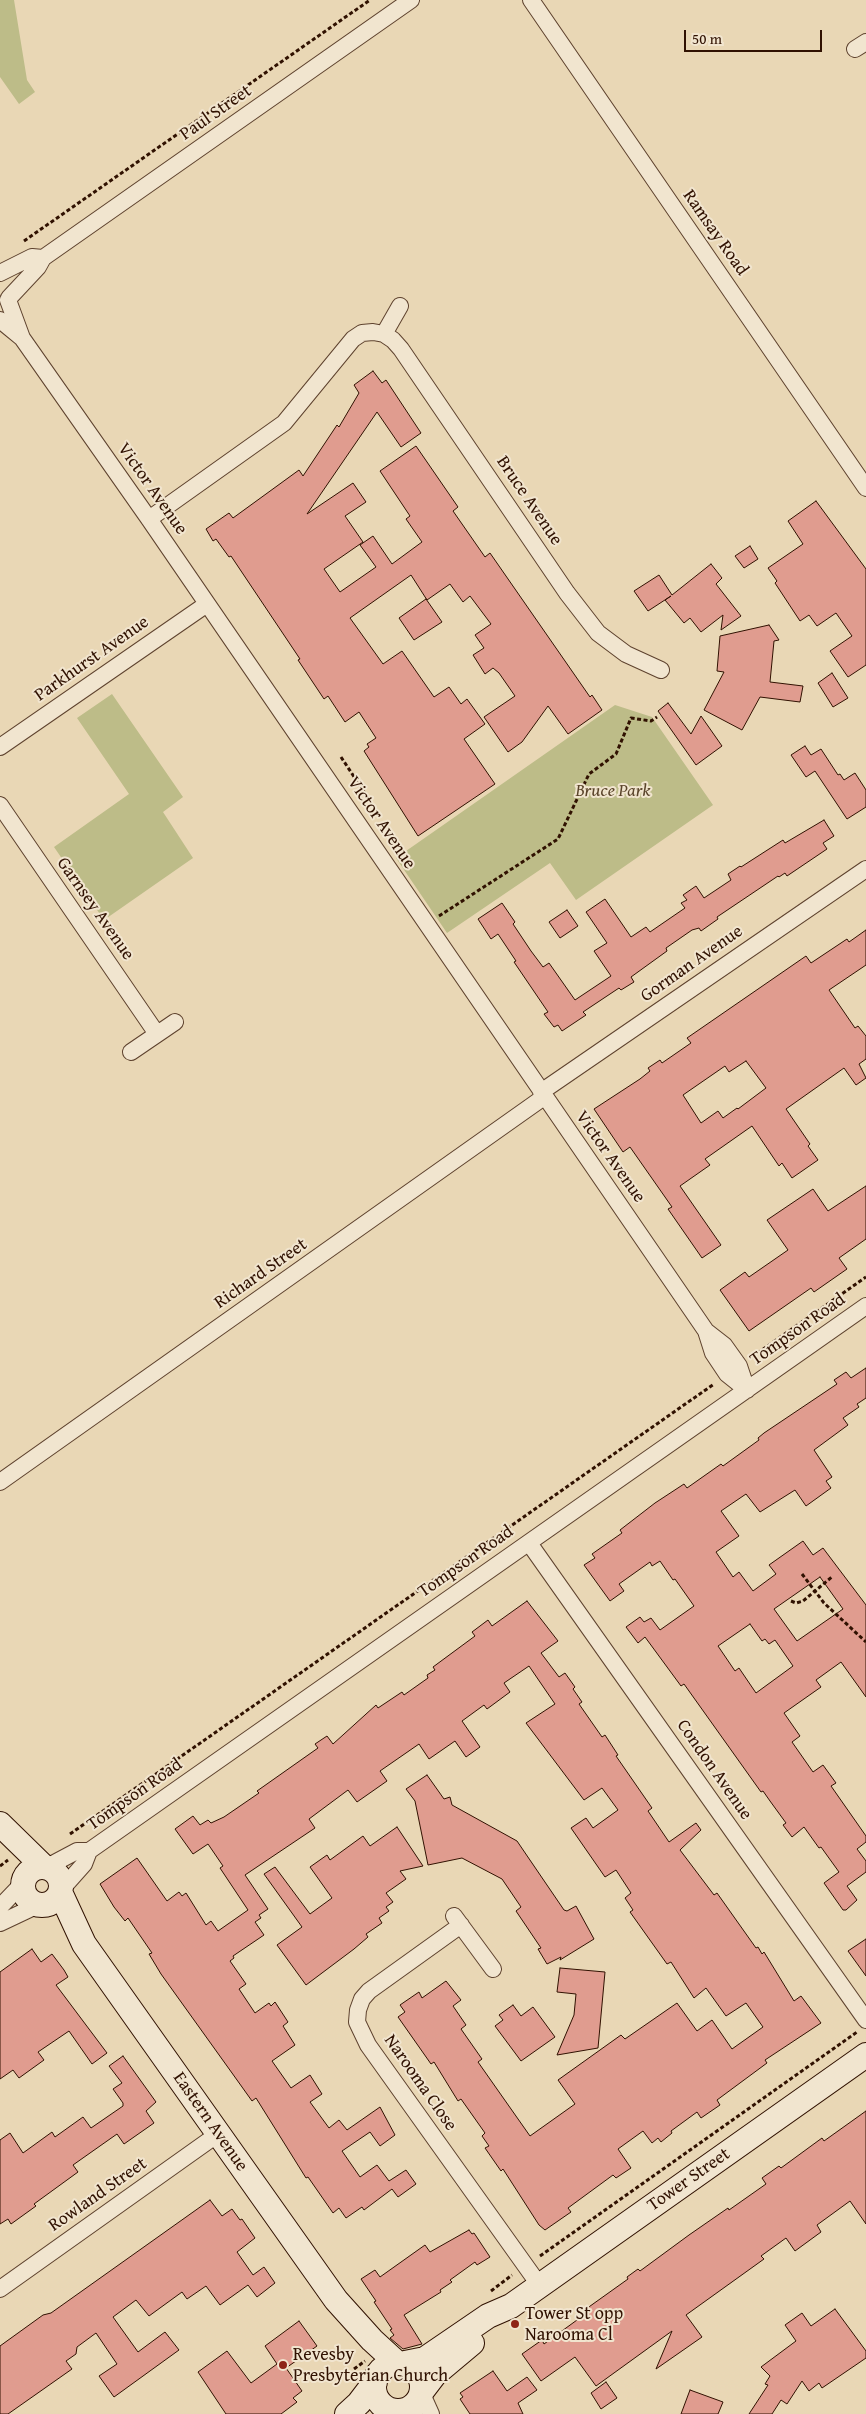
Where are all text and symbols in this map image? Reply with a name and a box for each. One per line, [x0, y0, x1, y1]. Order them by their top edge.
scale bar [686, 20, 824, 52]
text: 50 m [692, 28, 722, 49]
street label: Paul Street [176, 80, 256, 146]
street label: Ramsay Road [678, 186, 752, 280]
street label: Victor Avenue [112, 439, 192, 539]
street label: Bruce Avenue [491, 452, 567, 550]
street label: Parkhurst Avenue [31, 611, 153, 707]
street label: Victor Avenue [342, 773, 420, 873]
park label: Bruce Park [575, 780, 651, 802]
street label: Garnsey Avenue [52, 853, 138, 965]
street label: Gorman Avenue [637, 921, 747, 1007]
street label: Victor Avenue [570, 1107, 650, 1207]
street label: Richard Street [211, 1234, 311, 1314]
street label: Tompson Road [746, 1289, 850, 1371]
street label: Tompson Road [414, 1521, 518, 1603]
street label: Condon Avenue [672, 1716, 756, 1824]
street label: Tompson Road [83, 1754, 187, 1836]
street label: Narooma Close [379, 2031, 461, 2135]
street label: Eastern Avenue [168, 2068, 252, 2176]
street label: Tower Street [643, 2144, 735, 2216]
street label: Rowland Street [45, 2153, 151, 2237]
place label: Tower St opp Narooma Cl [525, 2303, 623, 2346]
marker: Tower St opp Narooma Cl [509, 2318, 521, 2330]
place label: Revesby Presbyterian Church [293, 2344, 448, 2386]
marker: Revesby Presbyterian Church [277, 2359, 289, 2371]

